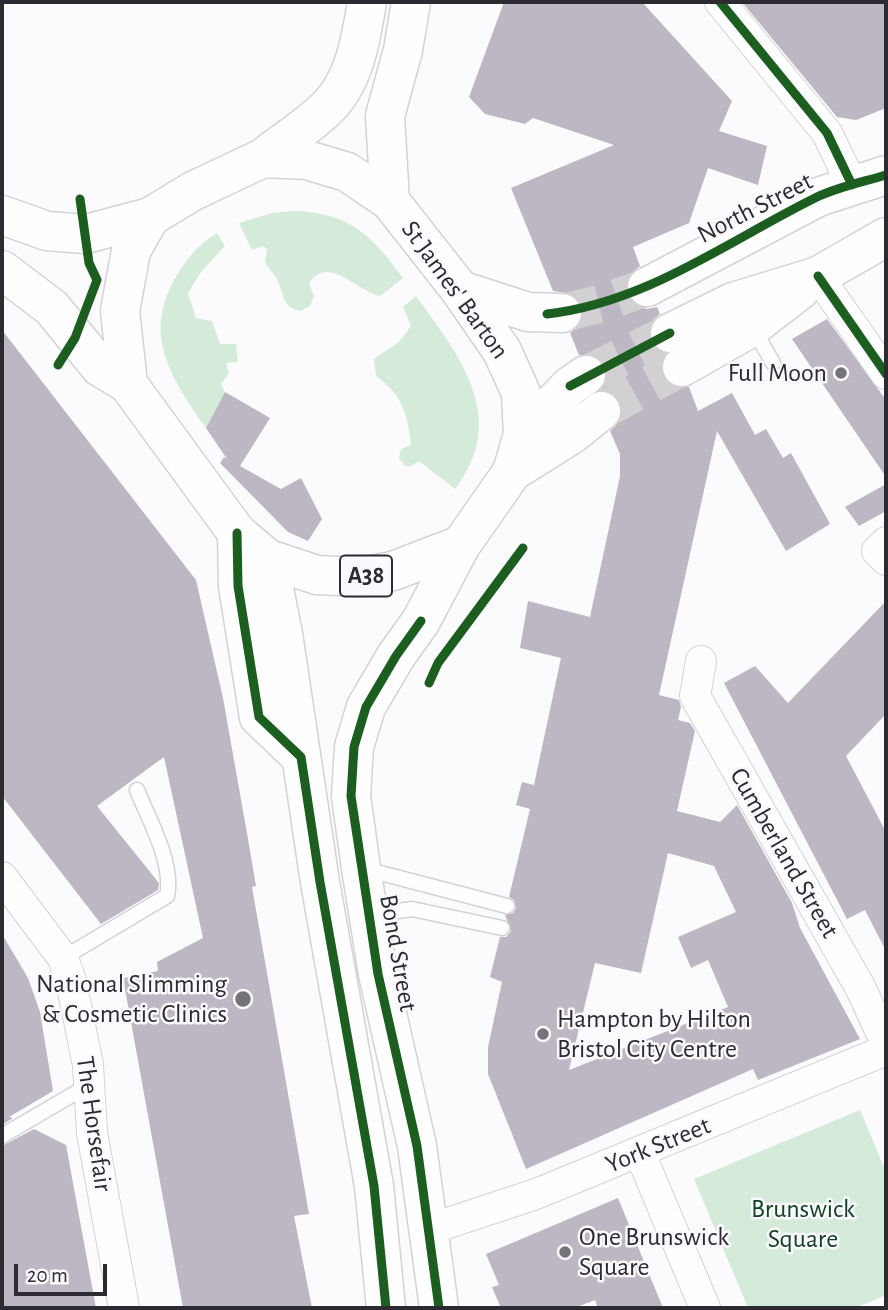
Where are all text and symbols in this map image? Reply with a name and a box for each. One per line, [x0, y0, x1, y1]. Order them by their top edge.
street label: North Street [692, 166, 818, 250]
street label: St James' Barton [394, 215, 516, 365]
place label: Full Moon [728, 357, 827, 389]
marker: Full Moon [833, 365, 849, 381]
road number: A38 [340, 556, 392, 596]
street label: Cumberland Street [723, 762, 845, 944]
street label: Bond Street [372, 892, 424, 1014]
place label: National Slimming & Cosmetic Clinics [36, 968, 227, 1030]
marker: National Slimming & Cosmetic Clinics [233, 989, 253, 1009]
place label: Hampton by Hilton Bristol City Centre [557, 1003, 751, 1064]
marker: Hampton by Hilton Bristol City Centre [535, 1026, 551, 1042]
street label: The Horsefair [69, 1054, 119, 1194]
street label: York Street [601, 1110, 715, 1180]
park label: Brunswick Square [751, 1193, 855, 1254]
place label: One Brunswick Square [579, 1221, 729, 1282]
marker: One Brunswick Square [557, 1244, 573, 1260]
scale bar [18, 1250, 110, 1294]
text: 20 m [27, 1265, 68, 1286]

